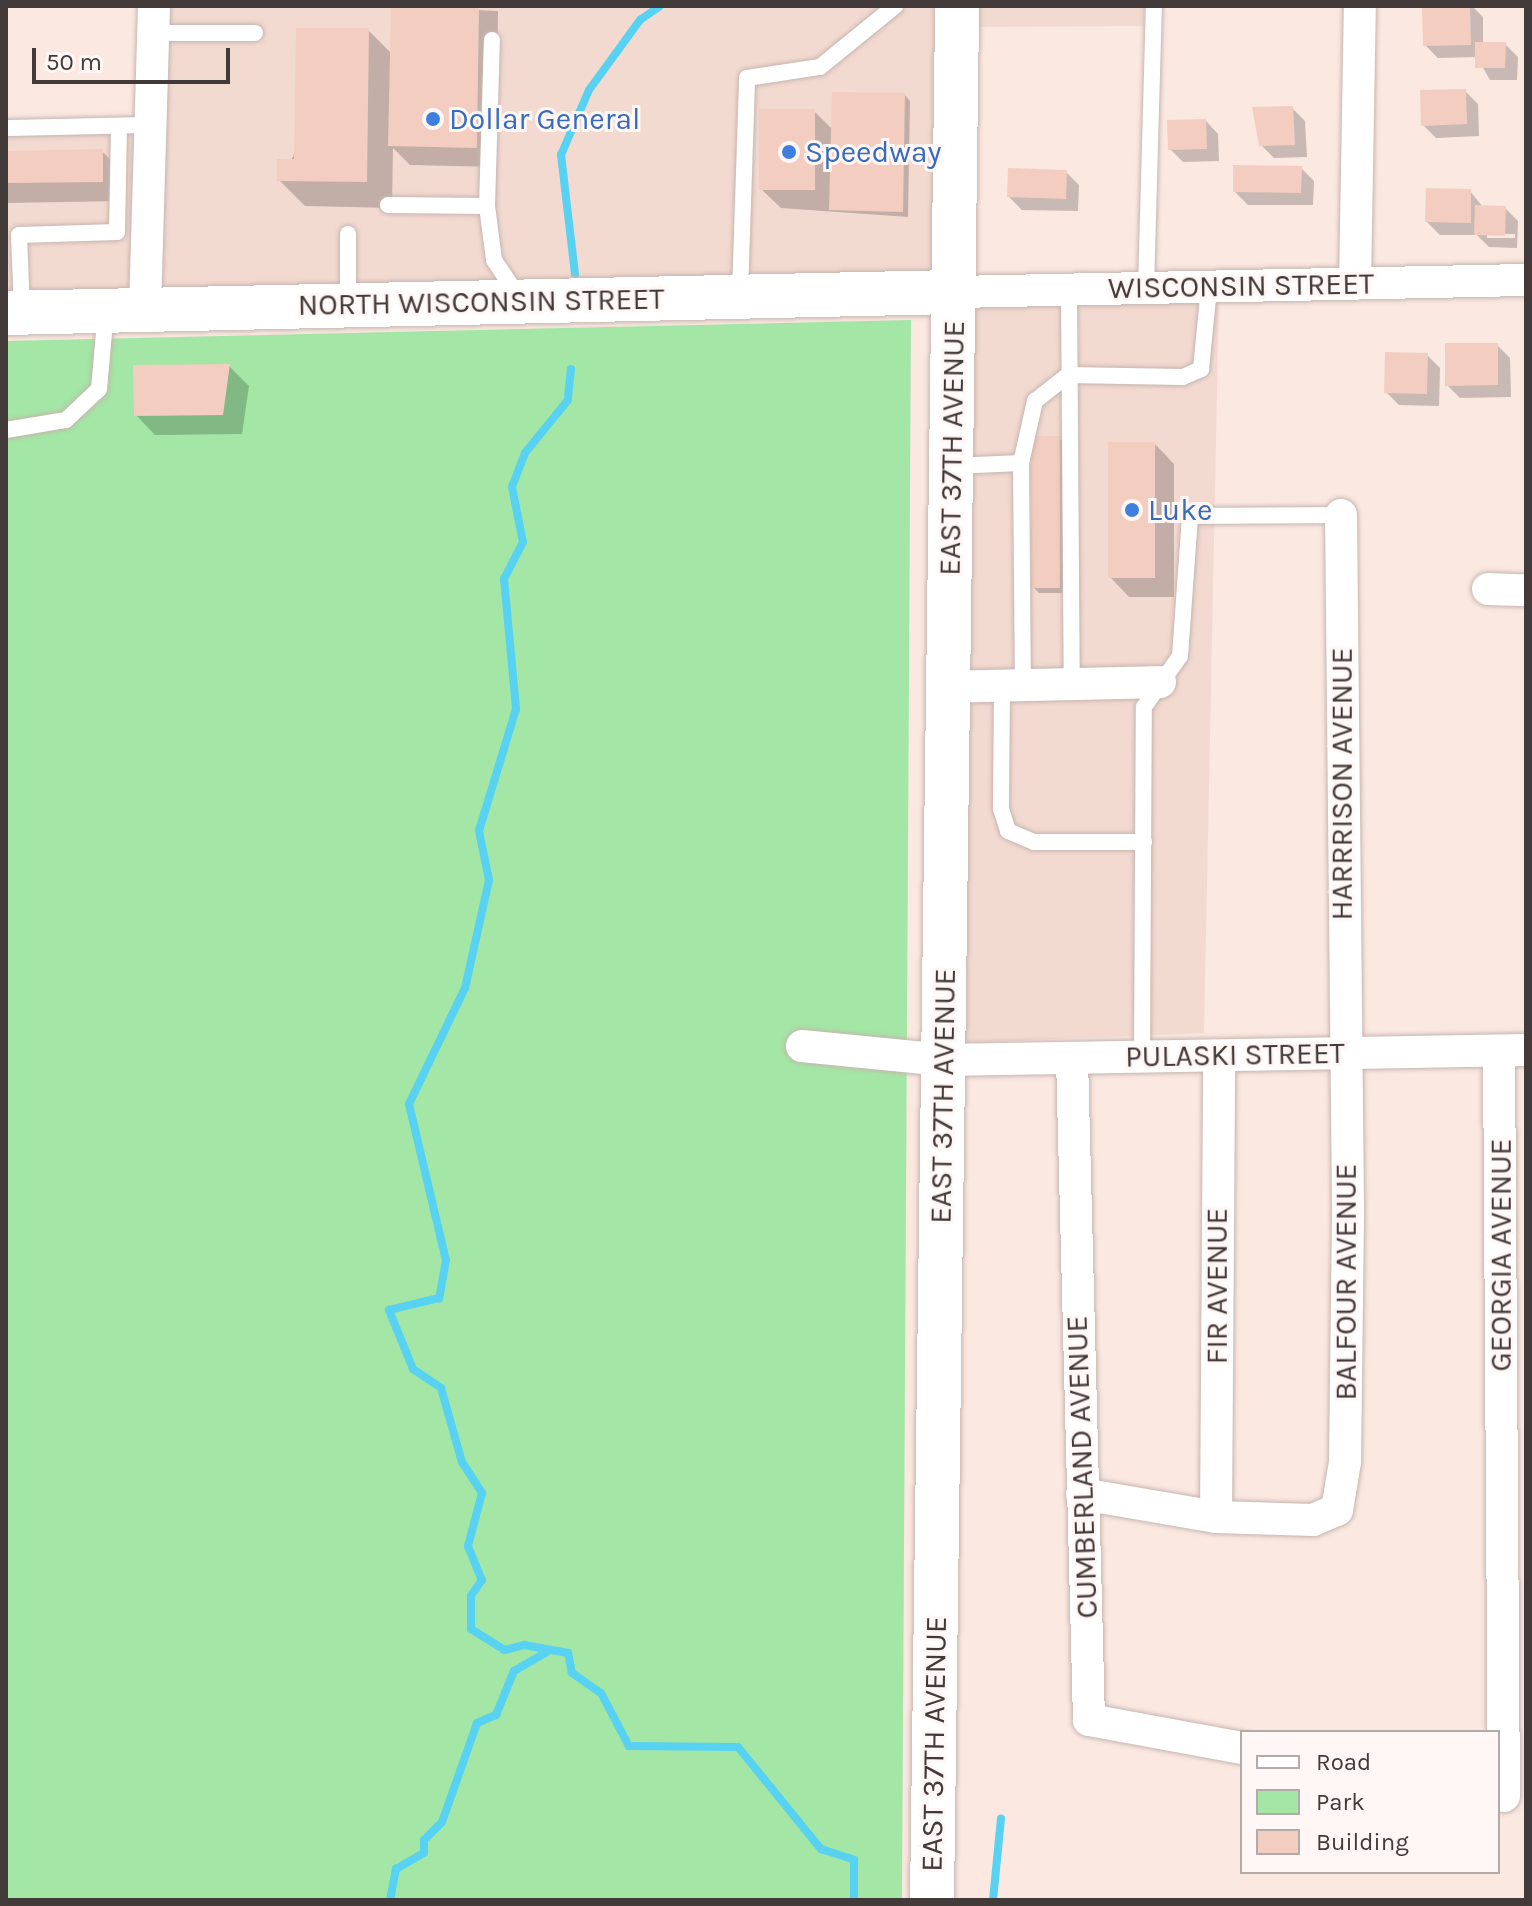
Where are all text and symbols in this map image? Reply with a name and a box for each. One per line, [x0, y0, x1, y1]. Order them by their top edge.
scale bar [36, 32, 234, 82]
text: 50 m [46, 48, 102, 76]
place label: Dollar General [449, 101, 640, 137]
marker: Dollar General [424, 110, 442, 128]
place label: Speedway [805, 134, 941, 170]
marker: Speedway [780, 143, 798, 161]
street label: WISCONSIN STREET [1108, 266, 1374, 306]
street label: NORTH WISCONSIN STREET [297, 281, 665, 323]
street label: EAST 37TH AVENUE [932, 320, 972, 576]
place label: Luke [1148, 492, 1212, 528]
marker: Luke [1123, 501, 1141, 519]
street label: HARRRISON AVENUE [1324, 647, 1360, 921]
street label: EAST 37TH AVENUE [923, 968, 963, 1224]
street label: PULASKI STREET [1125, 1035, 1345, 1075]
street label: GEORGIA AVENUE [1483, 1138, 1519, 1372]
street label: BALFOUR AVENUE [1328, 1163, 1364, 1401]
street label: FIR AVENUE [1199, 1208, 1235, 1364]
street label: CUMBERLAND AVENUE [1059, 1315, 1105, 1619]
street label: EAST 37TH AVENUE [914, 1616, 954, 1872]
legend [1240, 1730, 1500, 1874]
text: Road [1316, 1748, 1371, 1776]
text: Park [1316, 1788, 1365, 1816]
text: Building [1316, 1828, 1409, 1856]

